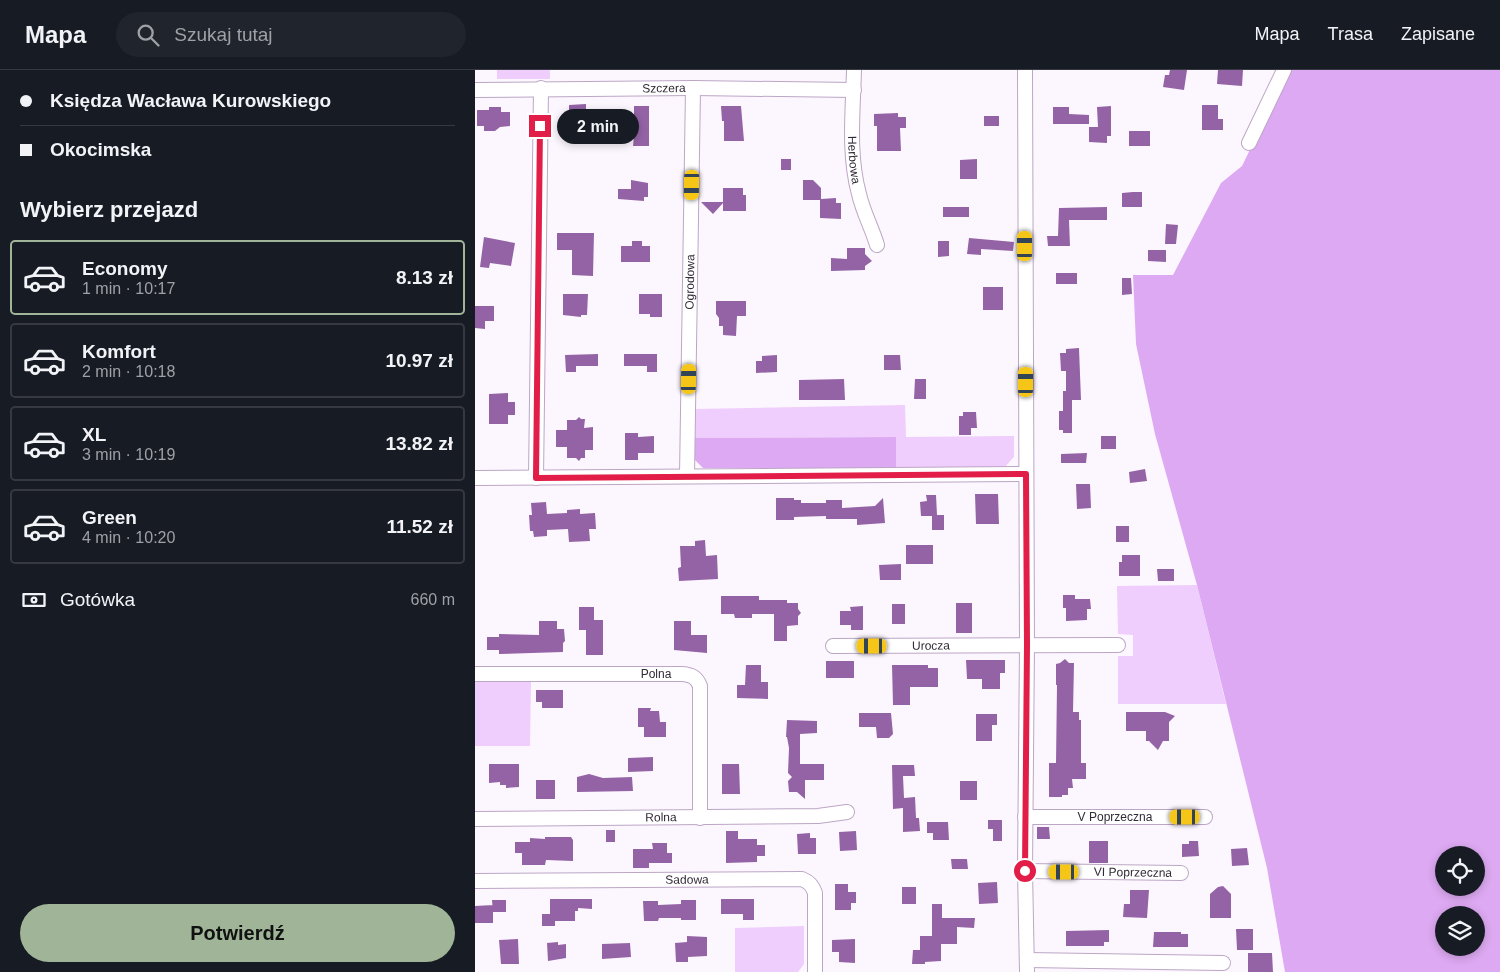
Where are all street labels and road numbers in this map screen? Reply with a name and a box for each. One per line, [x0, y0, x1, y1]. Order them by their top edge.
street label: Szczera [642, 81, 686, 95]
street label: Herbowa [845, 136, 863, 185]
street label: Ogrodowa [683, 254, 697, 310]
street label: Urocza [912, 639, 950, 653]
street label: Polna [641, 667, 672, 681]
street label: Rolna [645, 810, 677, 825]
street label: V Poprzeczna [1078, 810, 1153, 824]
street label: VI Poprzeczna [1094, 865, 1172, 880]
street label: Sadowa [665, 873, 709, 887]

